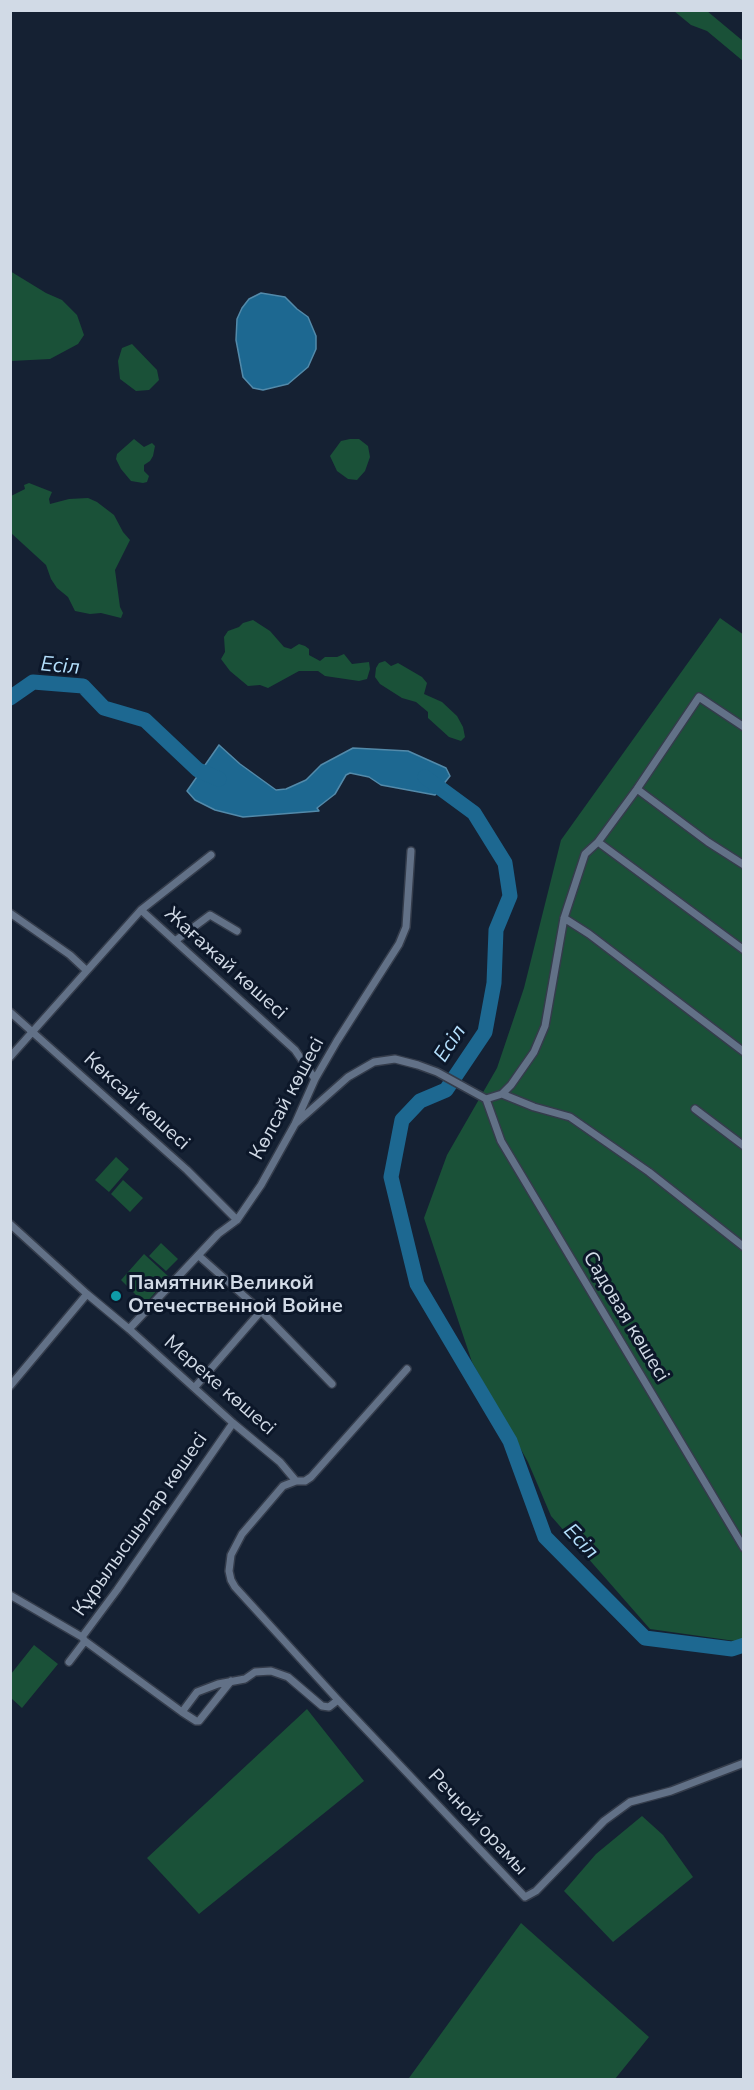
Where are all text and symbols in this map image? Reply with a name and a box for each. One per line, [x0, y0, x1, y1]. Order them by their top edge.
water label: Есіл [39, 653, 81, 681]
street label: Жағажай көшесі [159, 903, 291, 1025]
water label: Есіл [430, 1021, 472, 1067]
street label: Көлсай көшесі [246, 1034, 330, 1164]
street label: Көксай көшесі [78, 1048, 194, 1156]
street label: Садовая көшесі [577, 1247, 673, 1387]
place label: Памятник Великой Отечественной Войне [128, 1272, 343, 1319]
marker: Памятник Великой Отечественной Войне [109, 1289, 123, 1303]
street label: Мереке көшесі [158, 1331, 280, 1441]
street label: Құрылысшылар көшесі [68, 1429, 214, 1621]
water label: Есіл [557, 1519, 603, 1565]
street label: Речной орамы [422, 1765, 532, 1881]

